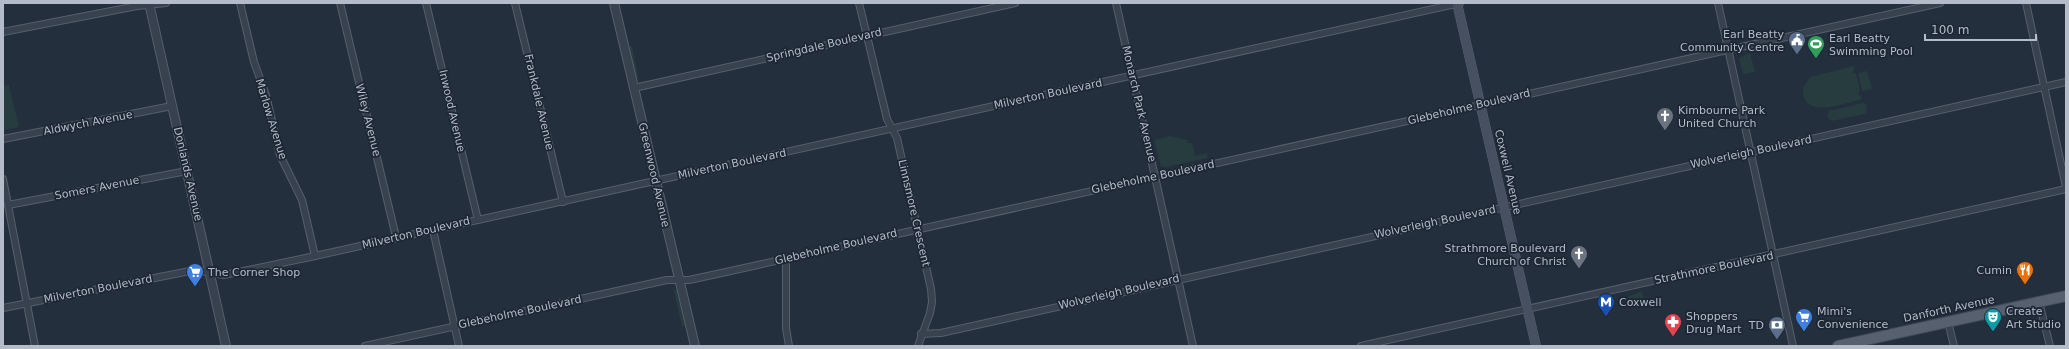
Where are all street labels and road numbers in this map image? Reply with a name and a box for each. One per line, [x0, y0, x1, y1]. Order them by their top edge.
street label: Springdale Boulevard [765, 25, 883, 65]
street label: Monarch Park Avenue [1119, 45, 1159, 164]
street label: Frankdale Avenue [522, 53, 556, 151]
street label: Inwood Avenue [436, 69, 468, 154]
street label: Milverton Boulevard [993, 76, 1103, 112]
street label: Marlow Avenue [253, 77, 290, 161]
street label: Wiley Avenue [353, 82, 383, 158]
street label: Glebeholme Boulevard [1406, 87, 1532, 127]
street label: Aldwych Avenue [42, 108, 134, 138]
street label: Greenwood Avenue [636, 121, 672, 229]
street label: Donlands Avenue [171, 126, 205, 222]
street label: Coxwell Avenue [1492, 128, 1524, 216]
street label: Wolverleigh Boulevard [1689, 133, 1813, 171]
street label: Milverton Boulevard [677, 146, 787, 182]
street label: Linnsmore Crescent [895, 158, 933, 268]
street label: Glebeholme Boulevard [1090, 158, 1216, 196]
street label: Somers Avenue [54, 173, 141, 203]
street label: Wolverleigh Boulevard [1373, 203, 1497, 241]
street label: Milverton Boulevard [361, 214, 471, 252]
street label: Glebeholme Boulevard [773, 227, 899, 267]
street label: Strathmore Boulevard [1653, 249, 1775, 287]
street label: Milverton Boulevard [42, 272, 154, 306]
street label: Wolverleigh Boulevard [1057, 272, 1181, 312]
street label: Glebeholme Boulevard [457, 293, 583, 331]
street label: Danforth Avenue [1902, 293, 1996, 325]

